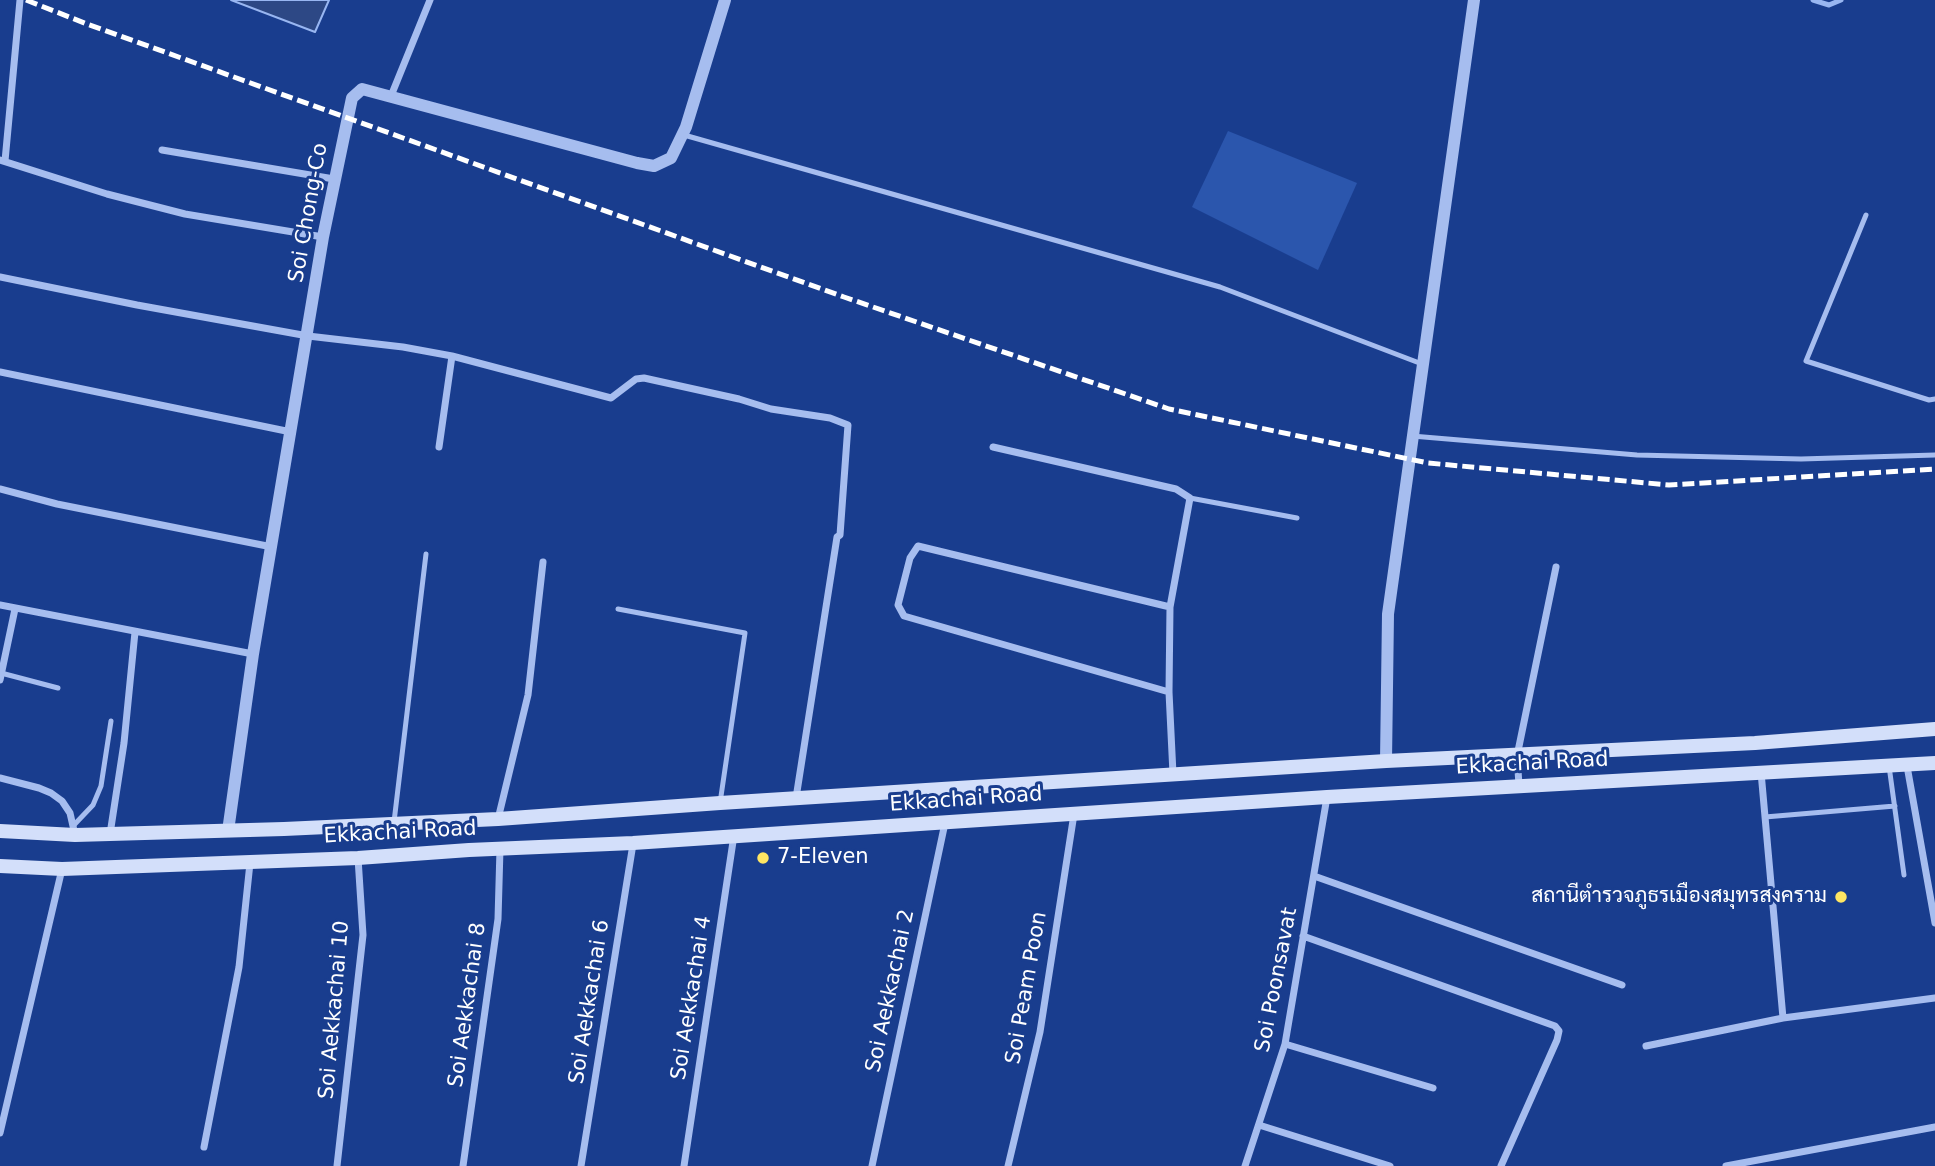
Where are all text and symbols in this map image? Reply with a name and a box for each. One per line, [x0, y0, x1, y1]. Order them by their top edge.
street label: Soi Chong-Co [284, 141, 334, 285]
street label: Ekkachai Road [1455, 747, 1609, 781]
street label: Ekkachai Road [889, 782, 1043, 818]
street label: Ekkachai Road [323, 816, 477, 850]
place label: 7-Eleven [777, 845, 869, 871]
marker: 7-Eleven [755, 850, 771, 866]
place label: สถานีตำรวจภูธรเมืองสมุทรสงคราม [1531, 884, 1827, 910]
marker: สถานีตำรวจภูธรเมืองสมุทรสงคราม [1833, 889, 1849, 905]
street label: Soi Poonsavat [1251, 905, 1303, 1055]
street label: Soi Aekkachai 2 [861, 907, 921, 1075]
street label: Soi Peam Poon [1001, 910, 1053, 1066]
street label: Soi Aekkachai 4 [667, 914, 717, 1082]
street label: Soi Aekkachai 6 [565, 918, 615, 1086]
street label: Soi Aekkachai 10 [315, 920, 355, 1100]
street label: Soi Aekkachai 8 [444, 921, 492, 1089]

